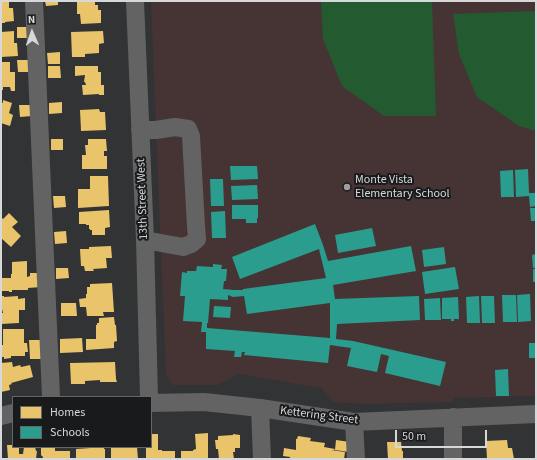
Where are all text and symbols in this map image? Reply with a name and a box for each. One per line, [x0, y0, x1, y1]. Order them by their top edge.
north arrow [12, 12, 52, 52]
text: N [28, 12, 35, 27]
street label: 13th Street West [134, 158, 152, 240]
place label: Monte Vista Elementary School [355, 173, 450, 201]
marker: Monte Vista Elementary School [342, 182, 352, 192]
legend [12, 396, 152, 448]
text: Homes [50, 404, 85, 421]
street label: Kettering Street [279, 404, 359, 428]
scale bar [397, 422, 489, 448]
text: Schools [50, 424, 90, 441]
text: 50 m [402, 428, 426, 445]

